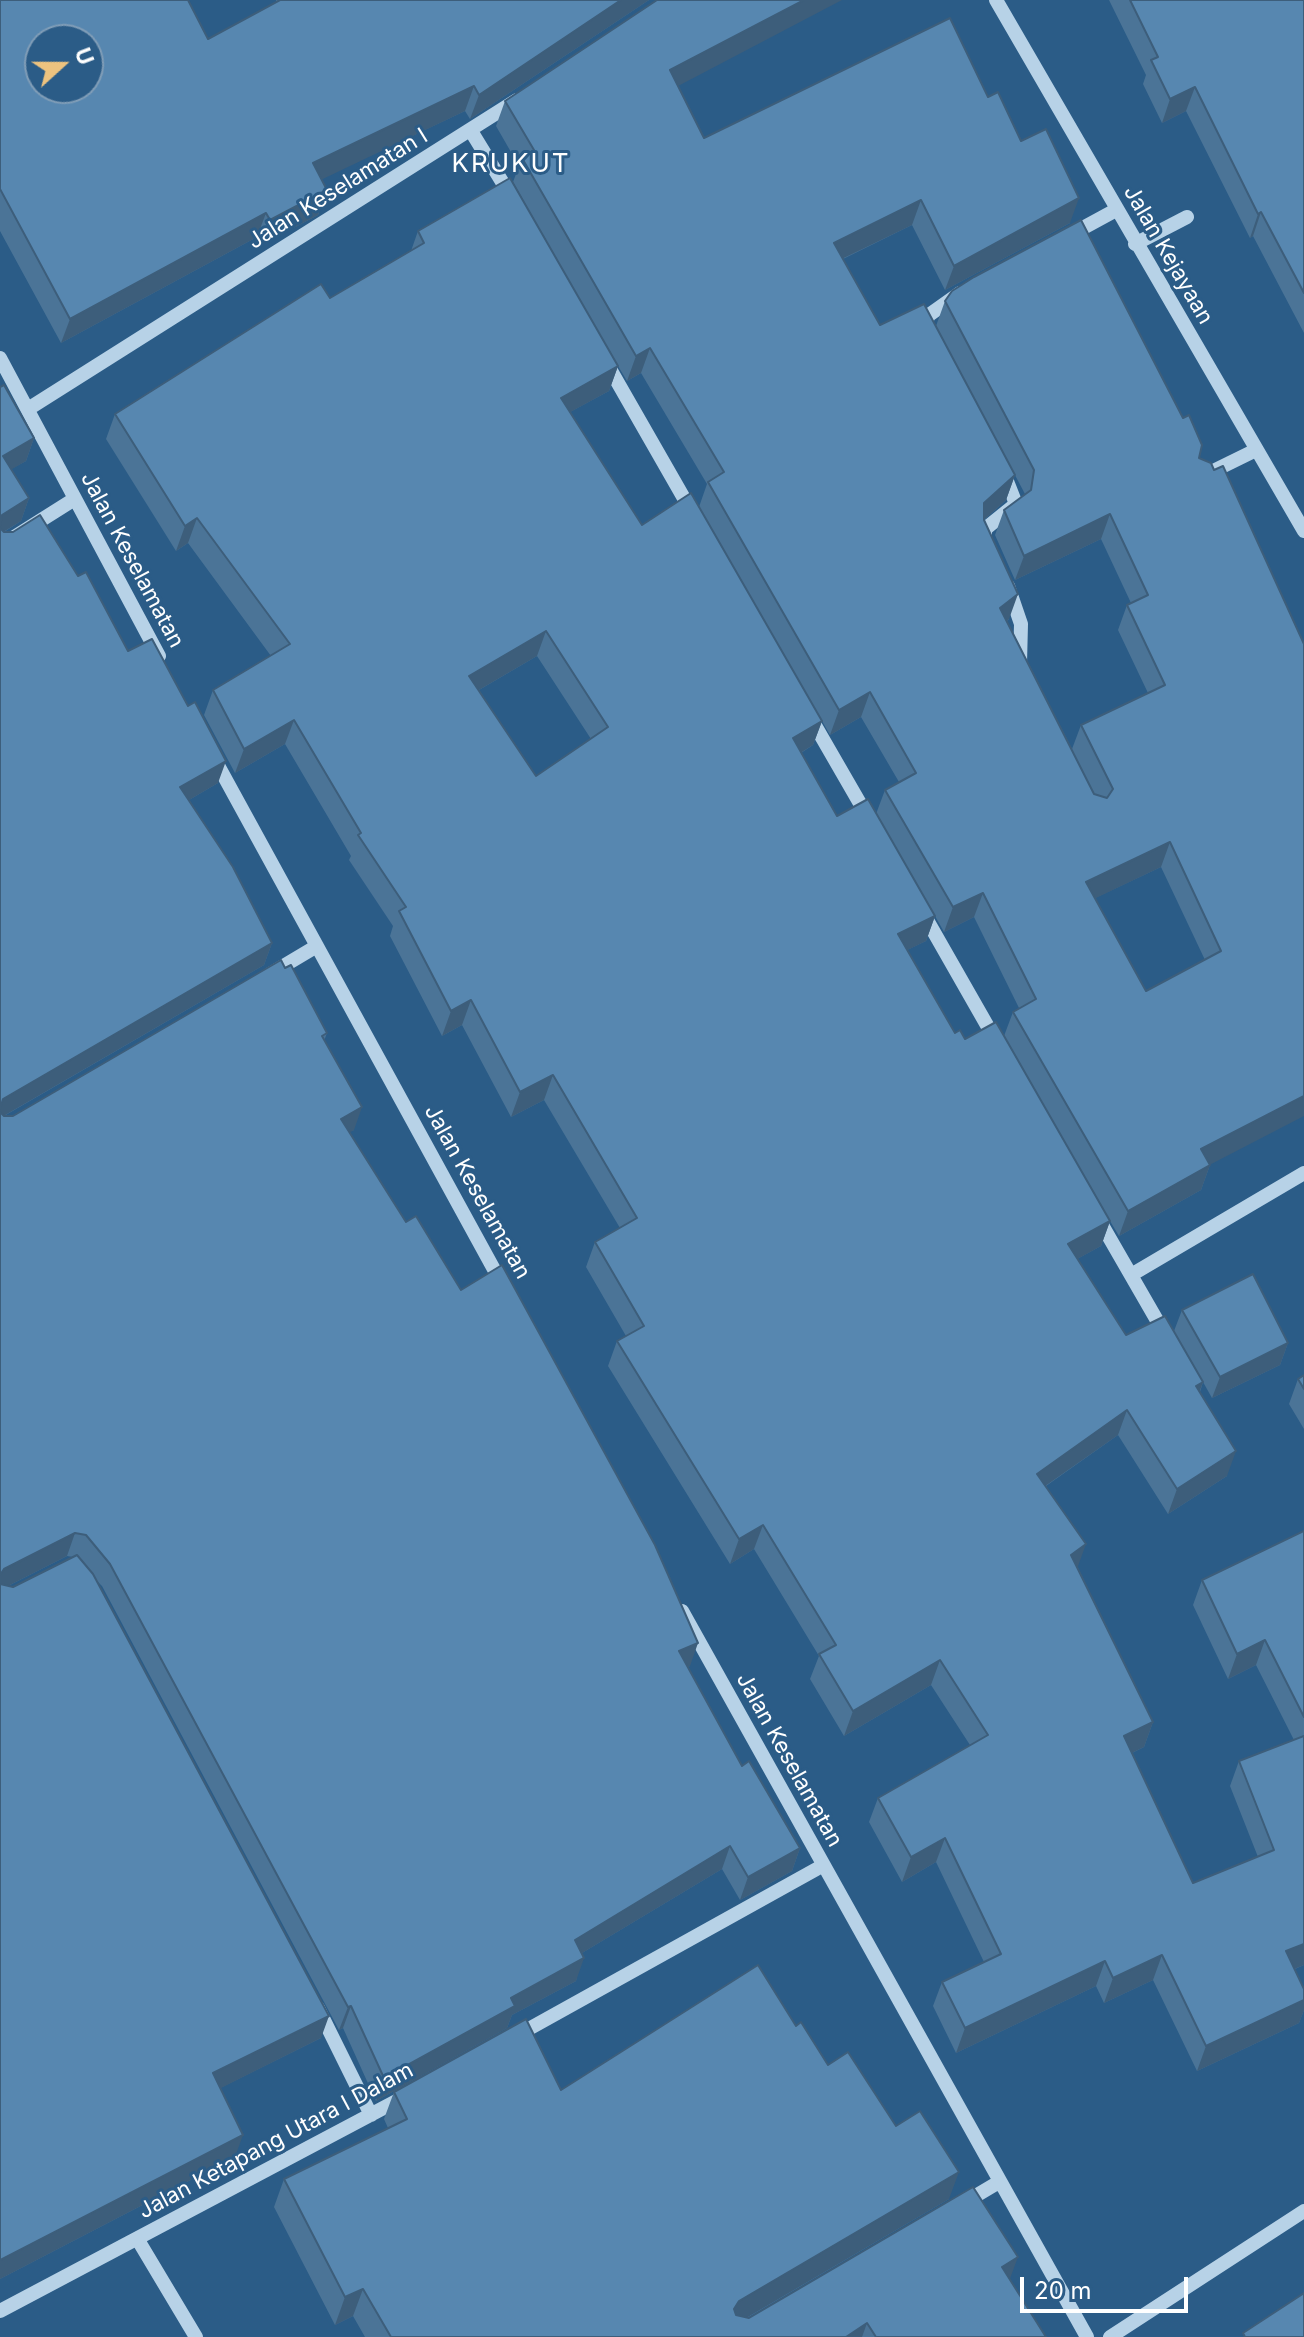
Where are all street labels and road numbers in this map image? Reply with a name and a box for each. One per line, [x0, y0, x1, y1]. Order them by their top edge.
street label: Jalan Keselamatan I [243, 123, 433, 255]
street label: Jalan Kejayaan [1118, 181, 1218, 329]
street label: Jalan Keselamatan [75, 468, 189, 652]
street label: Jalan Keselamatan [418, 1100, 536, 1284]
street label: Jalan Keselamatan [730, 1668, 848, 1852]
street label: Jalan Ketapang Utara I Dalam [134, 2057, 418, 2225]

